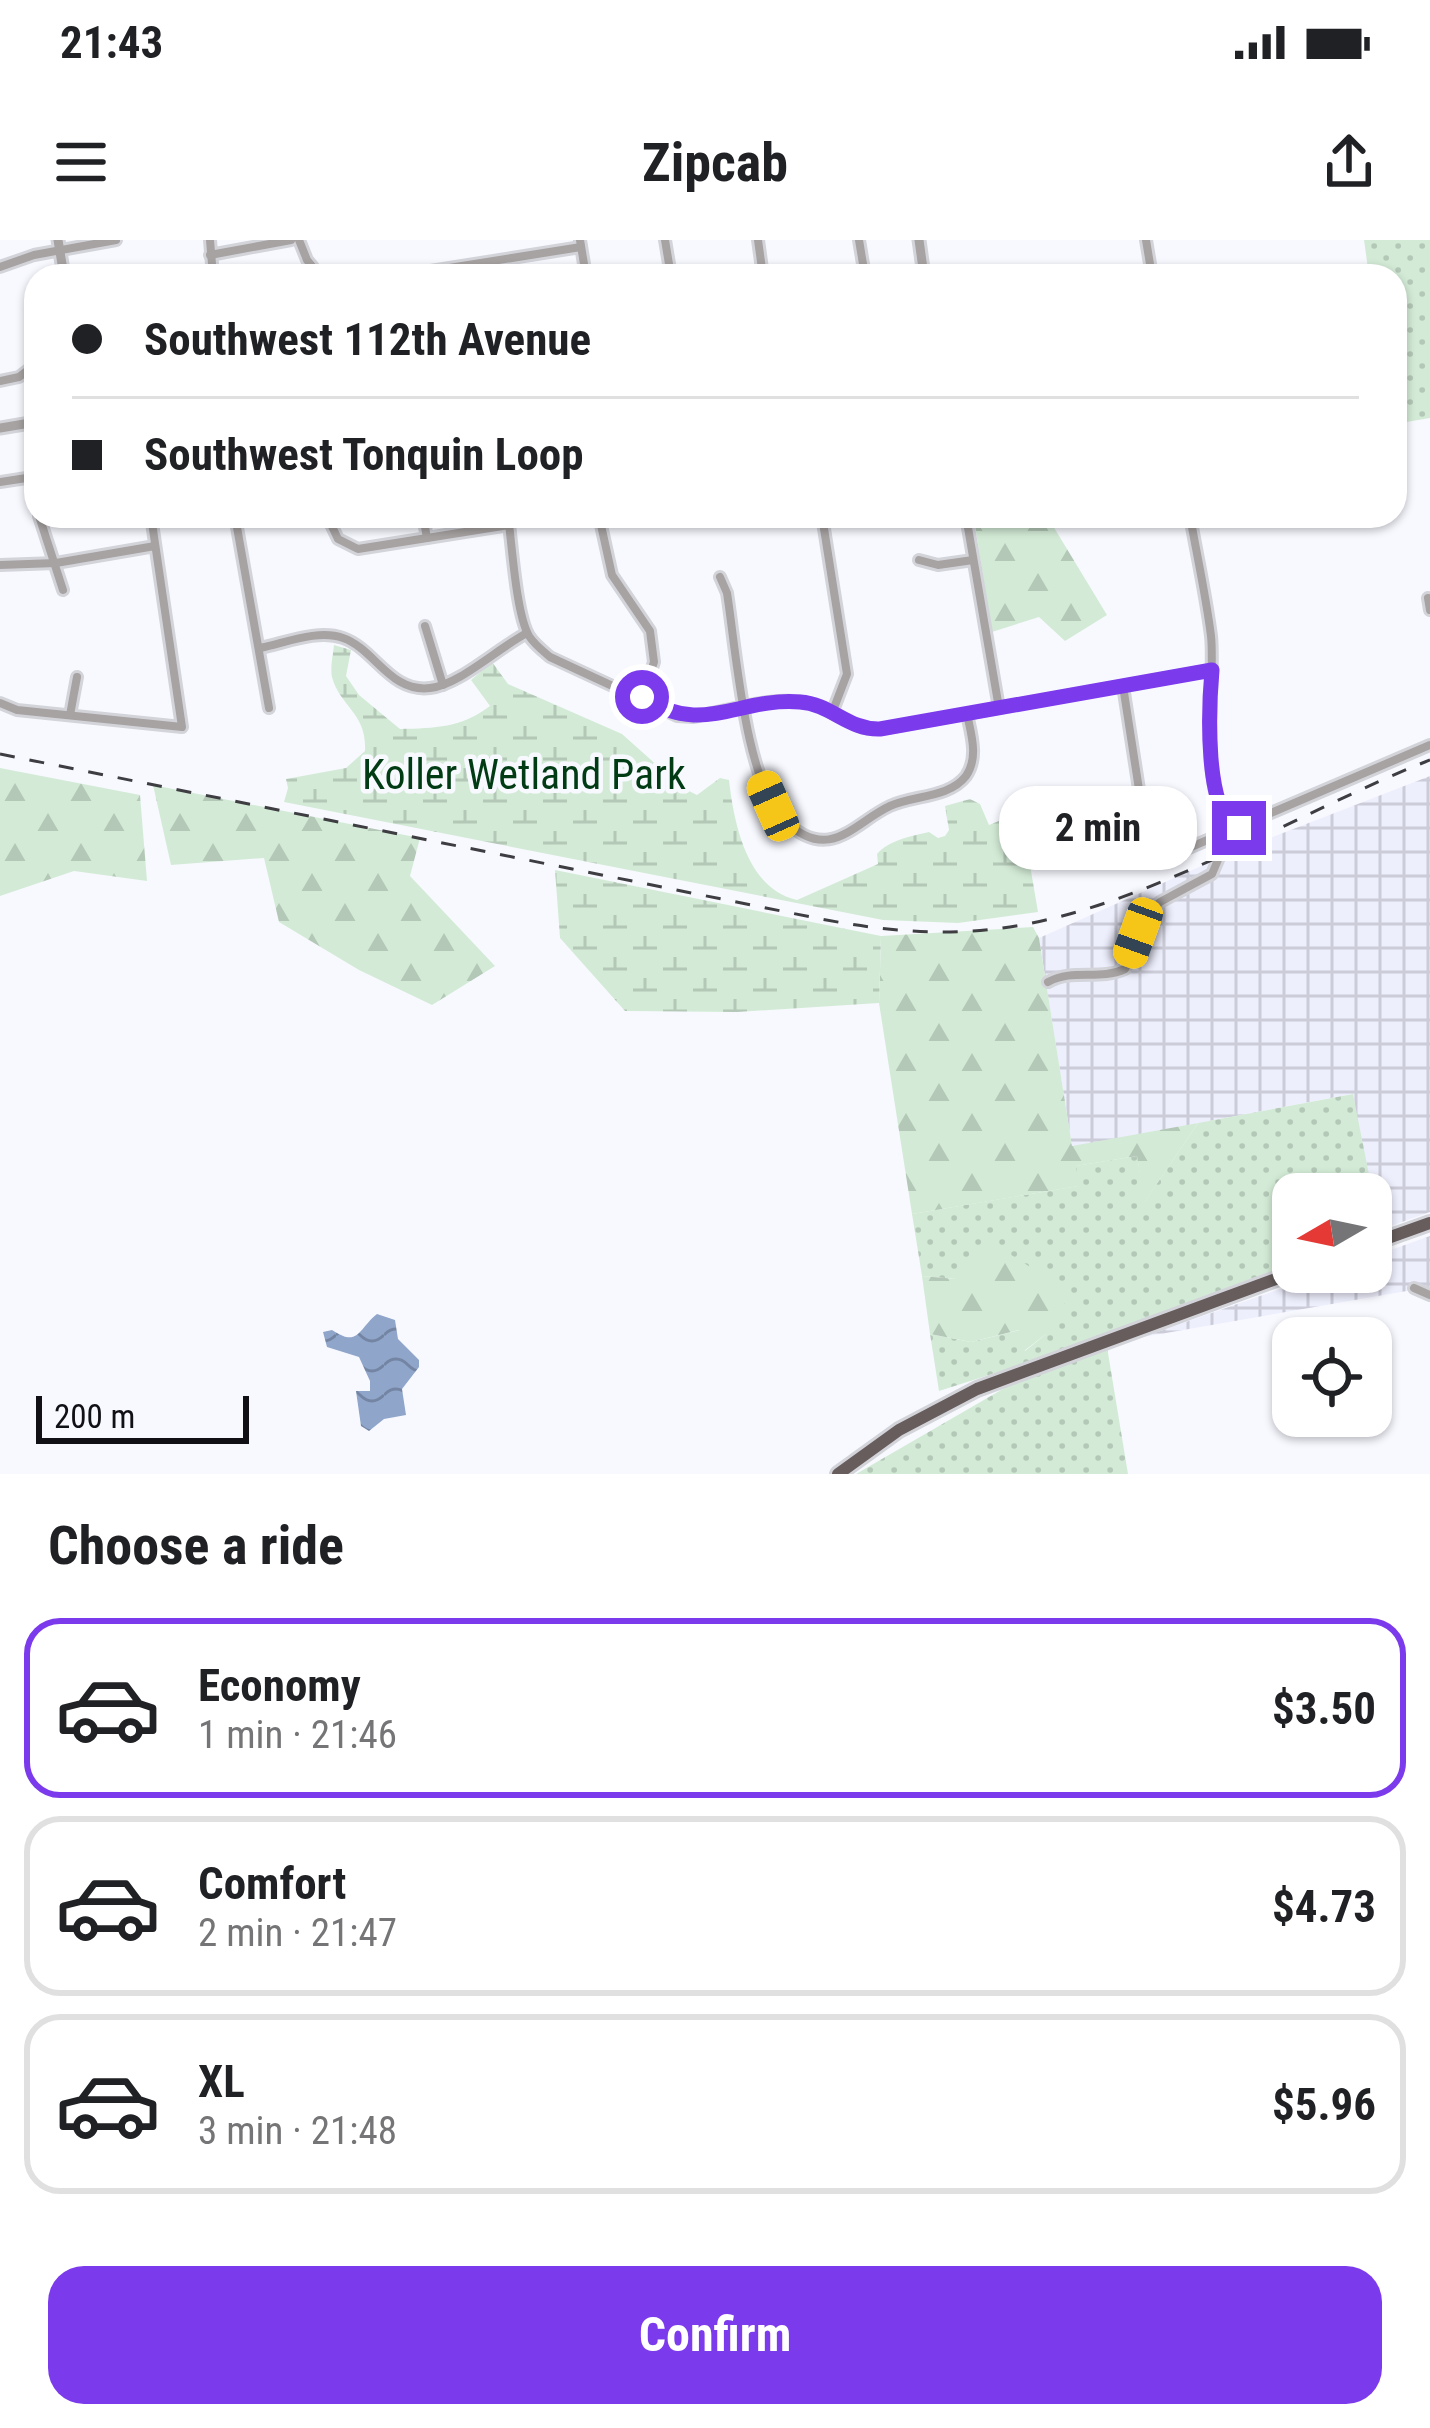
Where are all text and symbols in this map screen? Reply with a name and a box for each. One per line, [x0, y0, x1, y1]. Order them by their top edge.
text: 21:43 [60, 16, 163, 69]
icon: menu [48, 129, 114, 195]
icon: share [1316, 129, 1382, 195]
text: Zipcab [642, 131, 788, 194]
text: Southwest 112th Avenue [144, 313, 591, 366]
text: Southwest Tonquin Loop [144, 428, 583, 481]
route start [615, 670, 669, 724]
park label: Koller Wetland Park [362, 750, 686, 799]
car [742, 766, 804, 846]
callout: 2 min [999, 786, 1197, 870]
route end [1212, 801, 1266, 855]
text: 2 min [1055, 805, 1141, 851]
car [1109, 893, 1167, 973]
north arrow [1272, 1173, 1392, 1293]
map controls [1272, 1173, 1392, 1437]
button: locate [1272, 1317, 1392, 1437]
scale bar [36, 1390, 249, 1443]
text: 200 m [54, 1397, 135, 1436]
text: Choose a ride [48, 1514, 344, 1577]
icon: car [54, 1654, 162, 1762]
text: Economy [198, 1659, 361, 1712]
text: $3.50 [1272, 1682, 1376, 1735]
text: 1 min · 21:46 [198, 1712, 397, 1758]
icon: car [54, 1852, 162, 1960]
text: Comfort [198, 1857, 346, 1910]
text: $4.73 [1272, 1880, 1376, 1933]
text: 2 min · 21:47 [198, 1910, 397, 1956]
icon: car [54, 2050, 162, 2158]
text: XL [198, 2055, 245, 2108]
text: $5.96 [1272, 2078, 1376, 2131]
text: 3 min · 21:48 [198, 2108, 397, 2154]
button: Confirm [48, 2266, 1382, 2404]

